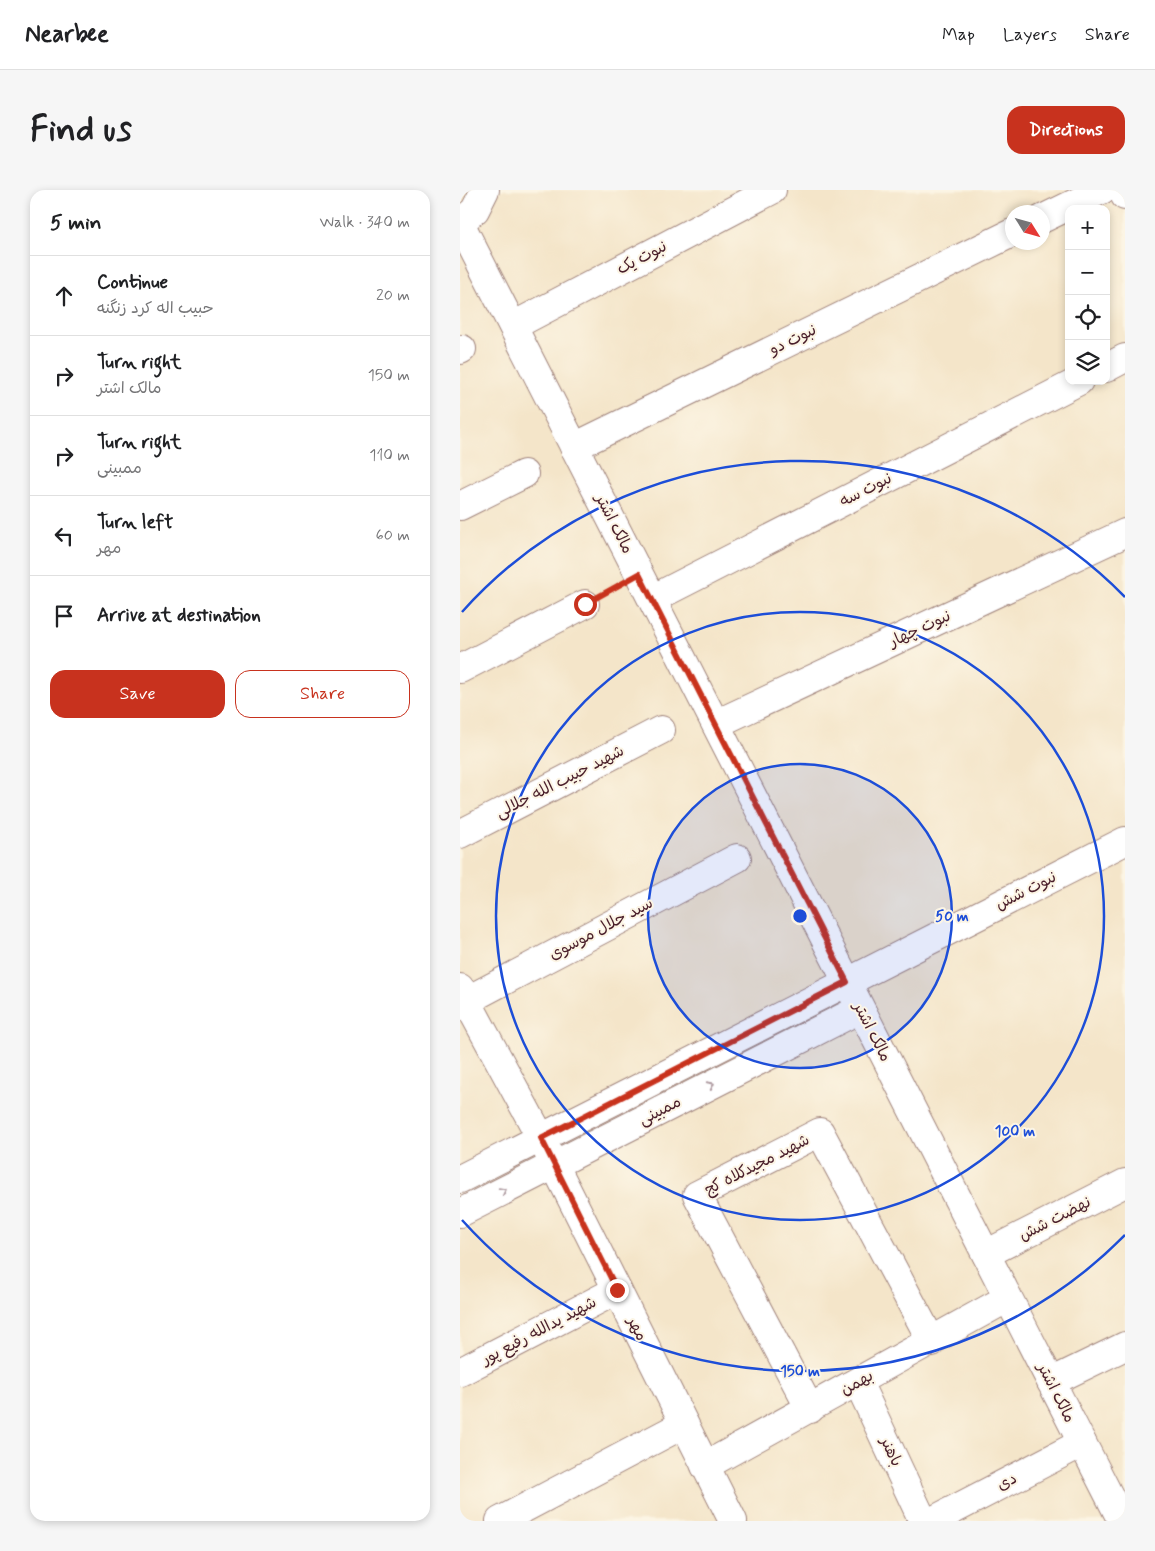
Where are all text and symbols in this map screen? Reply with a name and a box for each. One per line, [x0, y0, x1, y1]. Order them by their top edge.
text: Nearbee [25, 19, 109, 50]
text: Map [942, 23, 975, 47]
text: Layers [1003, 23, 1057, 47]
text: Share [1085, 23, 1130, 47]
button: Directions [1007, 106, 1125, 154]
text: Find us [30, 107, 132, 153]
north arrow [1005, 205, 1050, 250]
map controls [1065, 205, 1110, 385]
button: + [1065, 205, 1110, 250]
text: 5 min [50, 209, 102, 237]
text: Walk · 340 m [320, 212, 410, 233]
street label: نبوت یک [613, 236, 671, 280]
button: − [1065, 250, 1110, 295]
text: Continue [97, 270, 168, 295]
icon: ahead [50, 282, 78, 310]
text: 20 m [376, 285, 410, 306]
button: locate [1065, 295, 1110, 340]
text: حبیب اله کرد زنگنه [97, 298, 214, 319]
street label: نبوت دو [764, 320, 820, 361]
button: layers [1065, 340, 1110, 385]
text: Turn right [97, 350, 181, 375]
icon: right [50, 362, 78, 390]
text: 150 m [368, 365, 410, 386]
text: مالک اشتر [97, 378, 161, 399]
text: Turn right [97, 430, 181, 455]
icon: right [50, 442, 78, 470]
text: 110 m [369, 445, 410, 466]
text: ممبینی [97, 458, 142, 479]
street label: نبوت سه [836, 468, 896, 512]
street label: مالک اشتر [589, 489, 638, 557]
text: Turn left [97, 510, 173, 535]
icon: left [50, 522, 78, 550]
text: 60 m [376, 525, 410, 546]
text: مهر [97, 538, 121, 559]
route start [574, 593, 597, 616]
icon: arrive [50, 602, 78, 630]
text: Arrive at destination [97, 603, 261, 628]
street label: نبوت چهار [884, 606, 954, 653]
button: Save [50, 670, 225, 718]
button: Share [235, 670, 410, 718]
street label: شهید حبیب الله جلالی [492, 741, 628, 823]
street label: نبوت شش [992, 867, 1060, 915]
street label: سید جلال موسوی [545, 893, 657, 965]
centre of rings [791, 907, 809, 925]
text: 50 m [935, 907, 969, 927]
street label: مالک اشتر [847, 997, 896, 1065]
one-way arrow [705, 1081, 714, 1091]
street label: ممبینی [635, 1091, 685, 1131]
text: 100 m [995, 1122, 1035, 1142]
street label: شهید مجیدکلاه کج [701, 1129, 813, 1201]
one-way arrow [498, 1187, 507, 1197]
street label: نهضت شش [1015, 1192, 1095, 1246]
route end [606, 1279, 629, 1302]
street label: شهید یدالله رفیع پور [476, 1292, 600, 1371]
street label: مهر [621, 1312, 652, 1345]
street label: مالک اشتر [1031, 1358, 1080, 1426]
text: 150 m [780, 1362, 820, 1382]
street label: بهمن [837, 1365, 877, 1401]
street label: باهنر [874, 1432, 907, 1470]
street label: دی [993, 1468, 1021, 1496]

